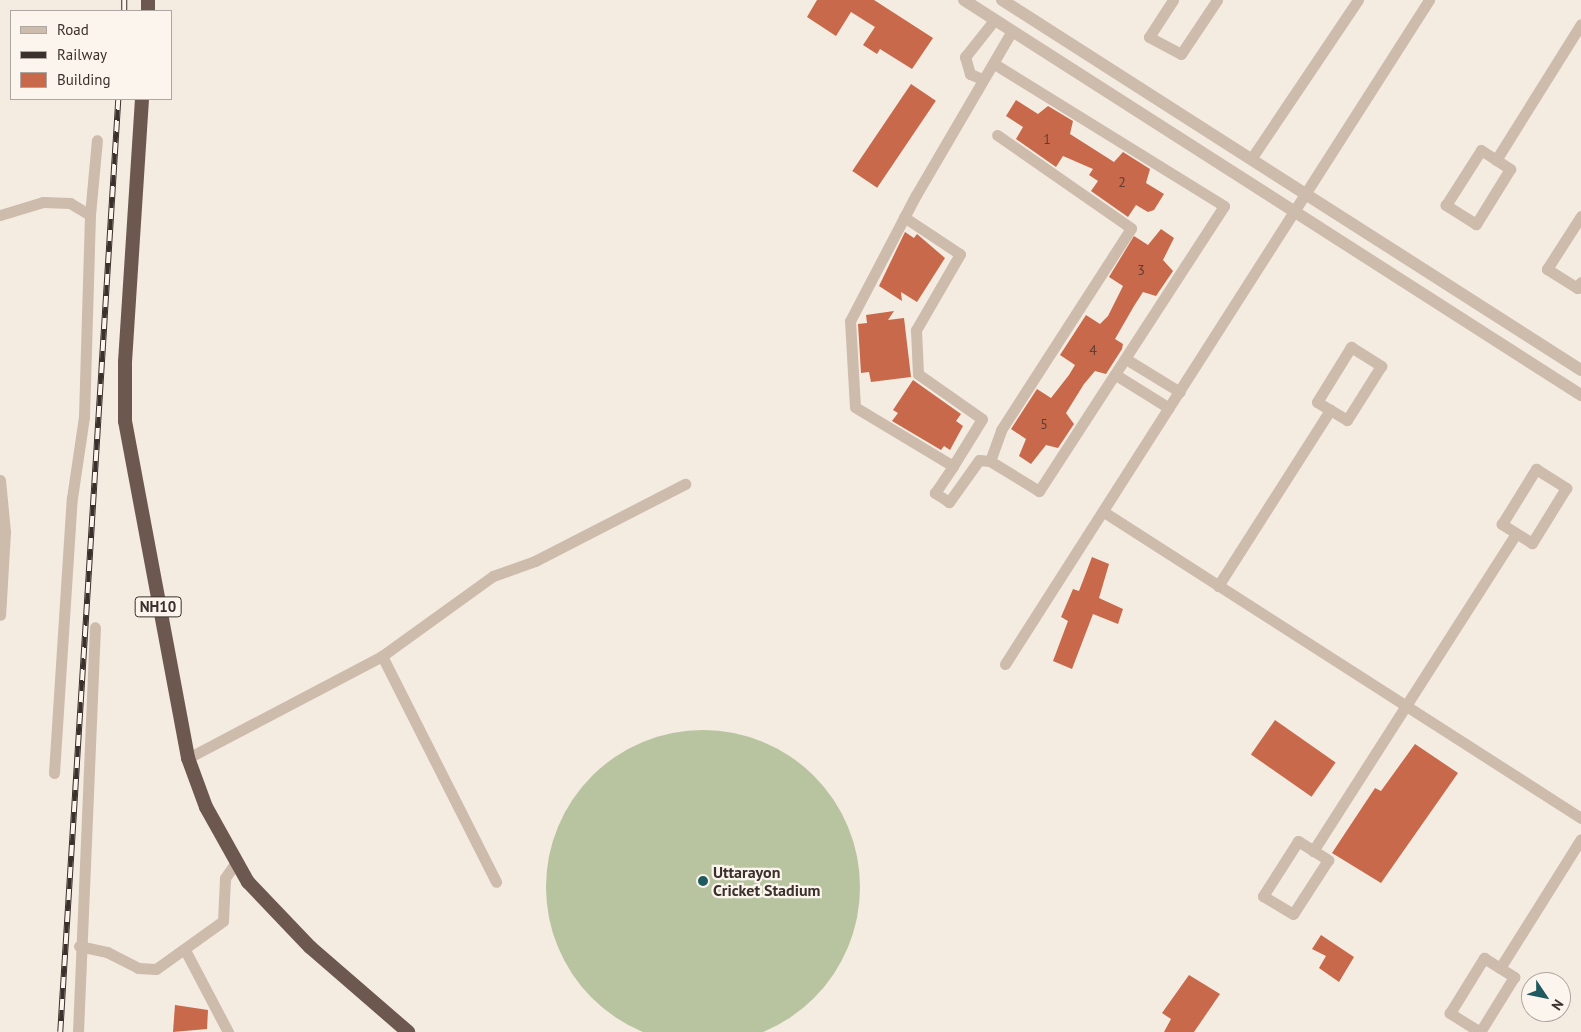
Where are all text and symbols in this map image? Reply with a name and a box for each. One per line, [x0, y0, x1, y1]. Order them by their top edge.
legend [10, 10, 172, 100]
text: Road [57, 20, 89, 39]
text: Railway [57, 45, 107, 64]
text: Building [57, 70, 111, 89]
house number: 1 [1043, 131, 1051, 147]
house number: 2 [1118, 174, 1126, 190]
house number: 3 [1137, 262, 1145, 278]
house number: 4 [1089, 342, 1097, 358]
house number: 5 [1040, 416, 1048, 432]
road number: NH10 [134, 594, 182, 620]
place label: Uttarayon Cricket Stadium [713, 862, 820, 900]
marker: Uttarayon Cricket Stadium [697, 875, 709, 887]
north arrow [1521, 972, 1571, 1022]
text: N [1548, 996, 1568, 1014]

